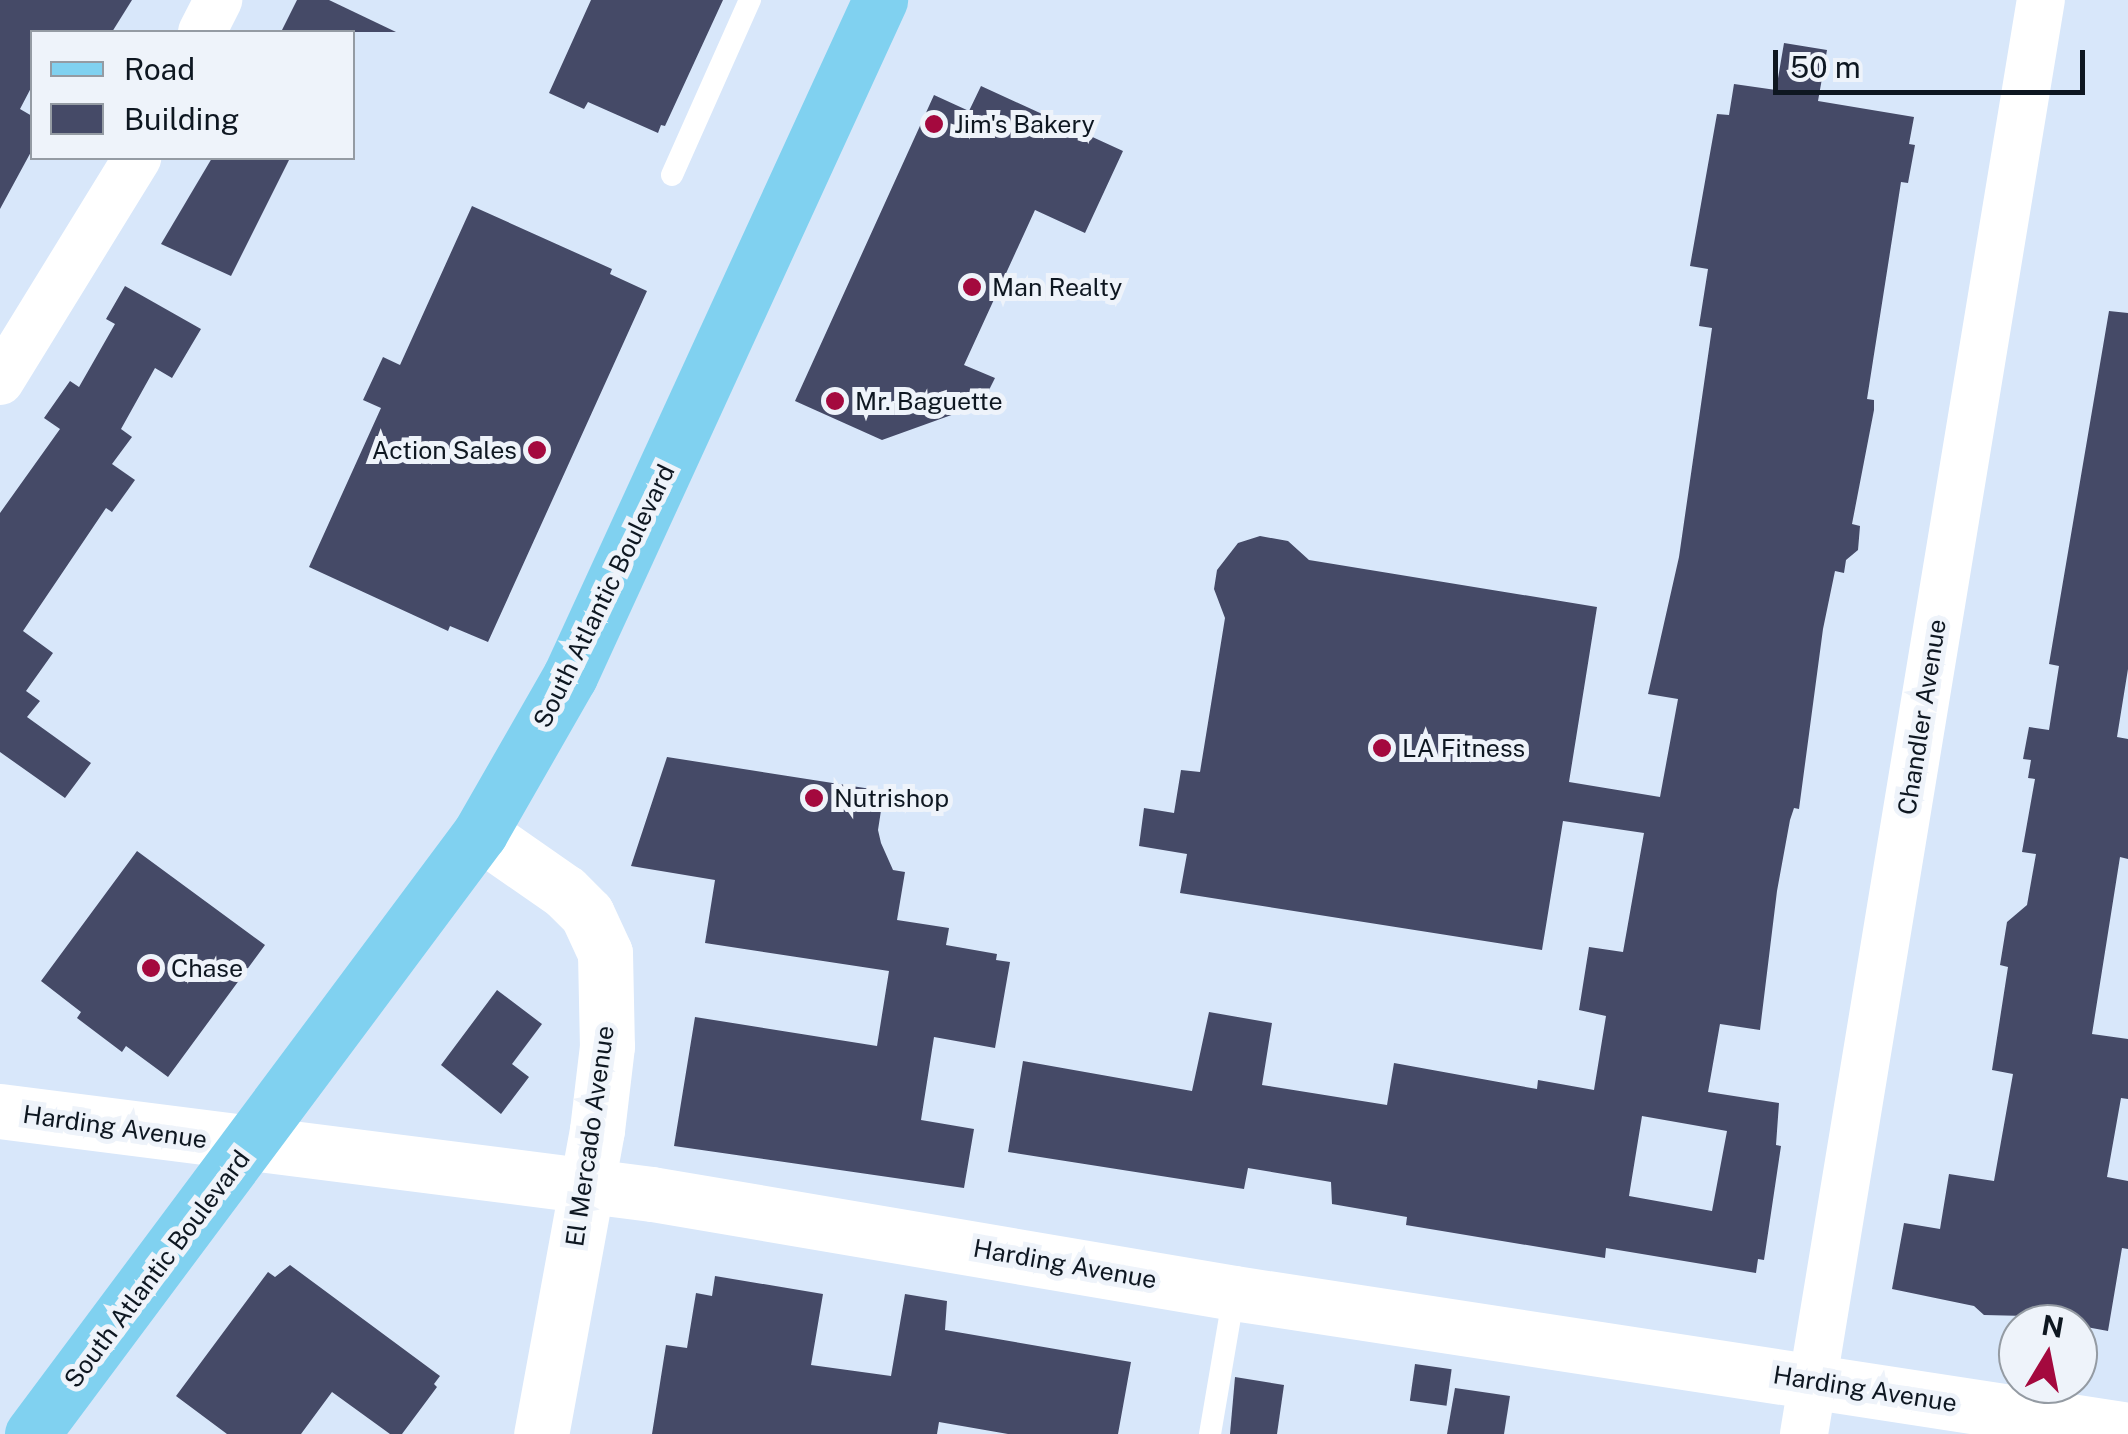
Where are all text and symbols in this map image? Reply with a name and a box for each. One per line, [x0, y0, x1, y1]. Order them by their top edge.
legend [30, 30, 355, 160]
scale bar [1778, 30, 2090, 92]
text: 50 m [1790, 49, 1861, 85]
text: Road [124, 51, 195, 87]
text: Building [124, 101, 239, 137]
place label: Jim's Bakery [954, 109, 1095, 139]
marker: Jim's Bakery [923, 113, 945, 135]
place label: Man Realty [992, 272, 1122, 302]
marker: Man Realty [961, 276, 983, 298]
place label: Mr. Baguette [855, 386, 1003, 416]
marker: Mr. Baguette [824, 390, 846, 412]
place label: Action Sales [372, 435, 517, 465]
marker: Action Sales [526, 439, 548, 461]
street label: South Atlantic Boulevard [527, 459, 681, 733]
street label: Chandler Avenue [1892, 617, 1952, 817]
place label: LA Fitness [1402, 733, 1525, 763]
marker: LA Fitness [1371, 737, 1393, 759]
place label: Nutrishop [834, 783, 949, 813]
marker: Nutrishop [803, 787, 825, 809]
place label: Chase [171, 953, 243, 983]
marker: Chase [140, 957, 162, 979]
street label: El Mercado Avenue [560, 1024, 620, 1248]
street label: Harding Avenue [21, 1099, 209, 1155]
street label: South Atlantic Boulevard [58, 1144, 256, 1394]
street label: Harding Avenue [971, 1233, 1159, 1295]
north arrow [1998, 1304, 2098, 1404]
text: N [2039, 1308, 2067, 1344]
street label: Harding Avenue [1771, 1360, 1959, 1418]

